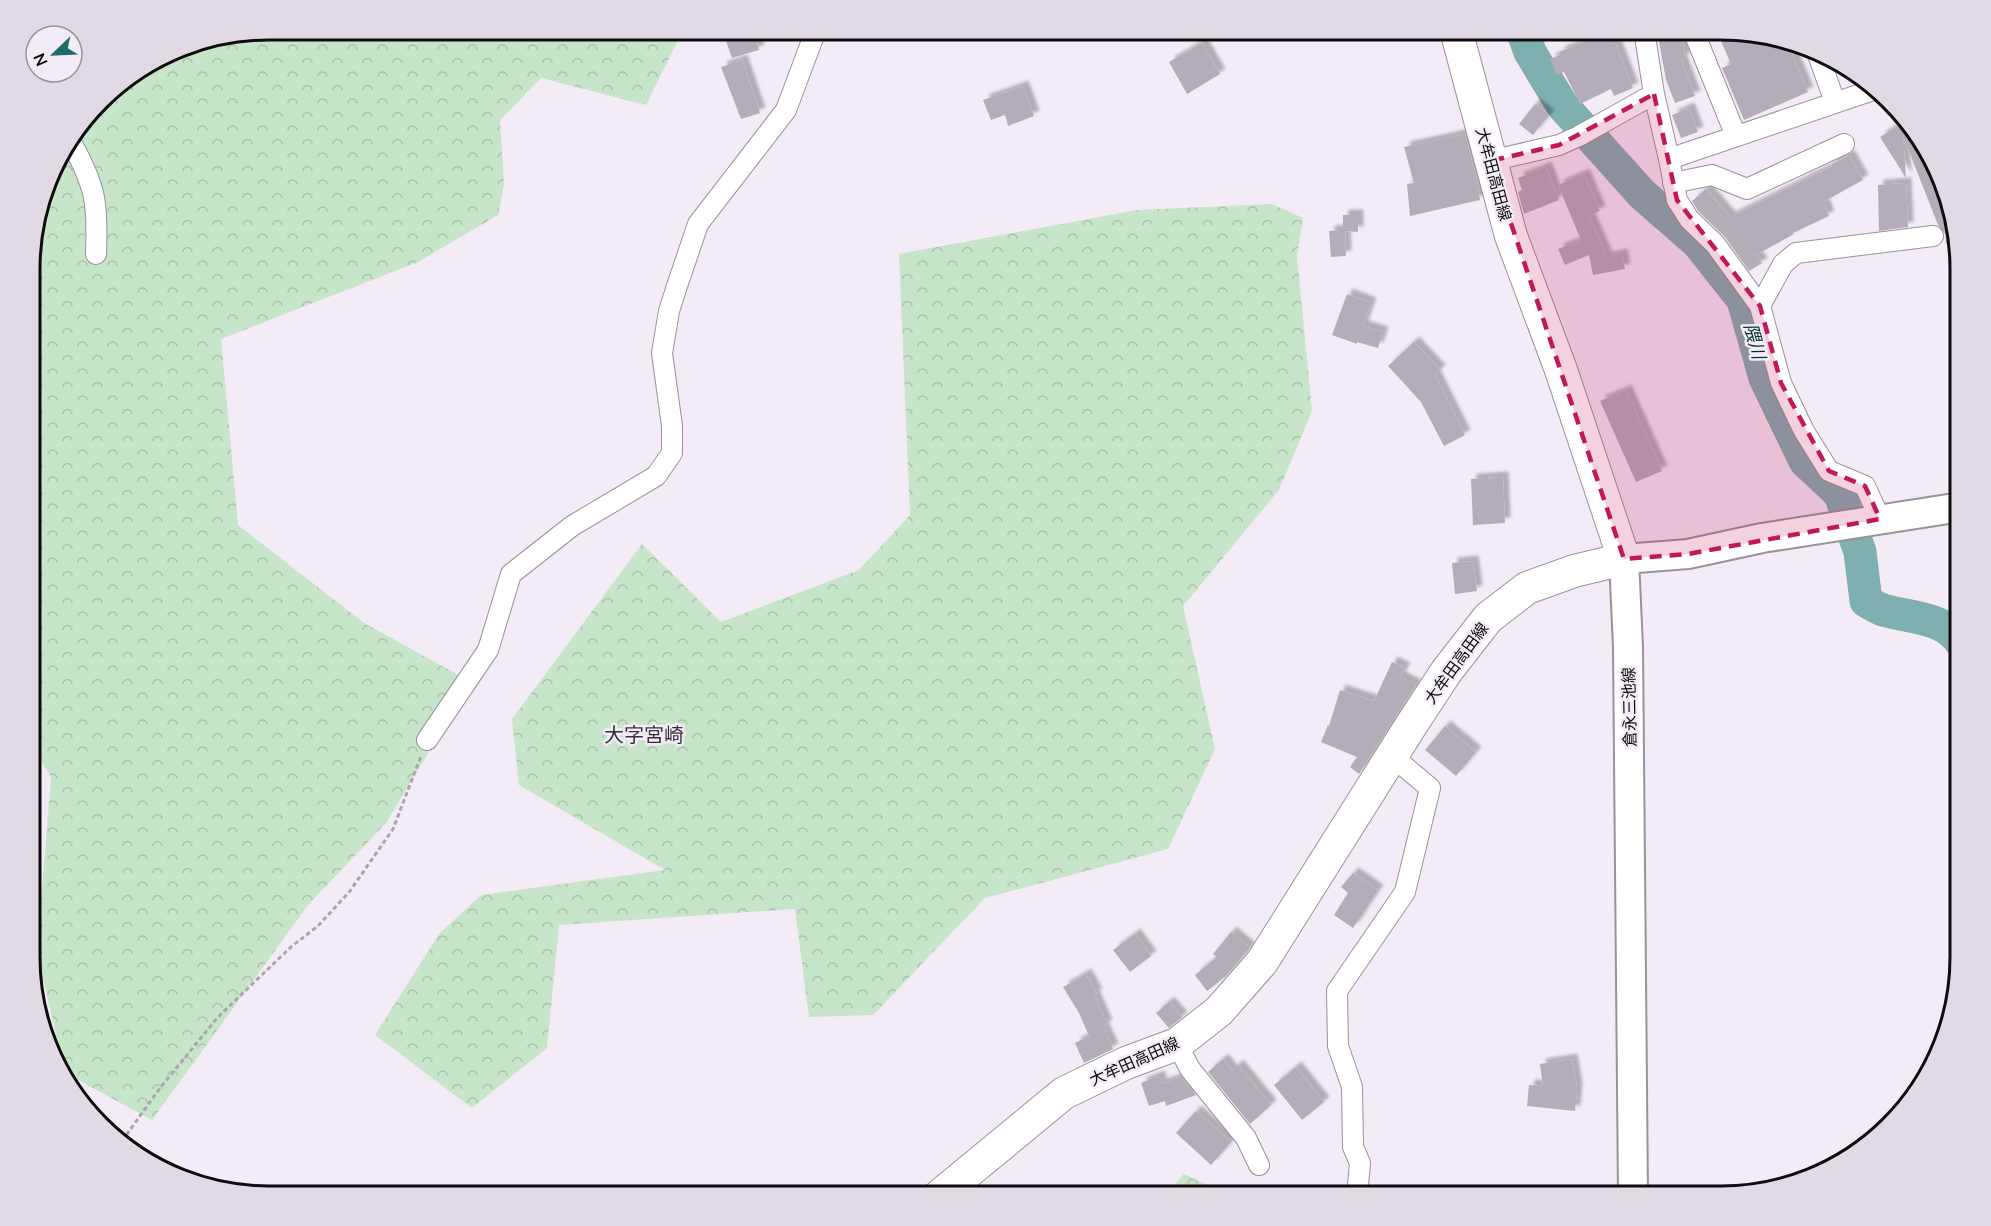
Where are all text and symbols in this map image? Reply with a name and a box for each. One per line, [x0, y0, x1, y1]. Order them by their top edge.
north arrow [24, 24, 84, 84]
text: N [29, 50, 52, 69]
street label: 大牟田高田線 [1472, 125, 1516, 223]
water label: 隈川 [1739, 321, 1771, 363]
street label: 大牟田高田線 [1420, 618, 1492, 708]
street label: 倉永三池線 [1618, 667, 1640, 747]
district label: 大字宮崎 [604, 722, 684, 747]
street label: 大牟田高田線 [1086, 1032, 1182, 1090]

